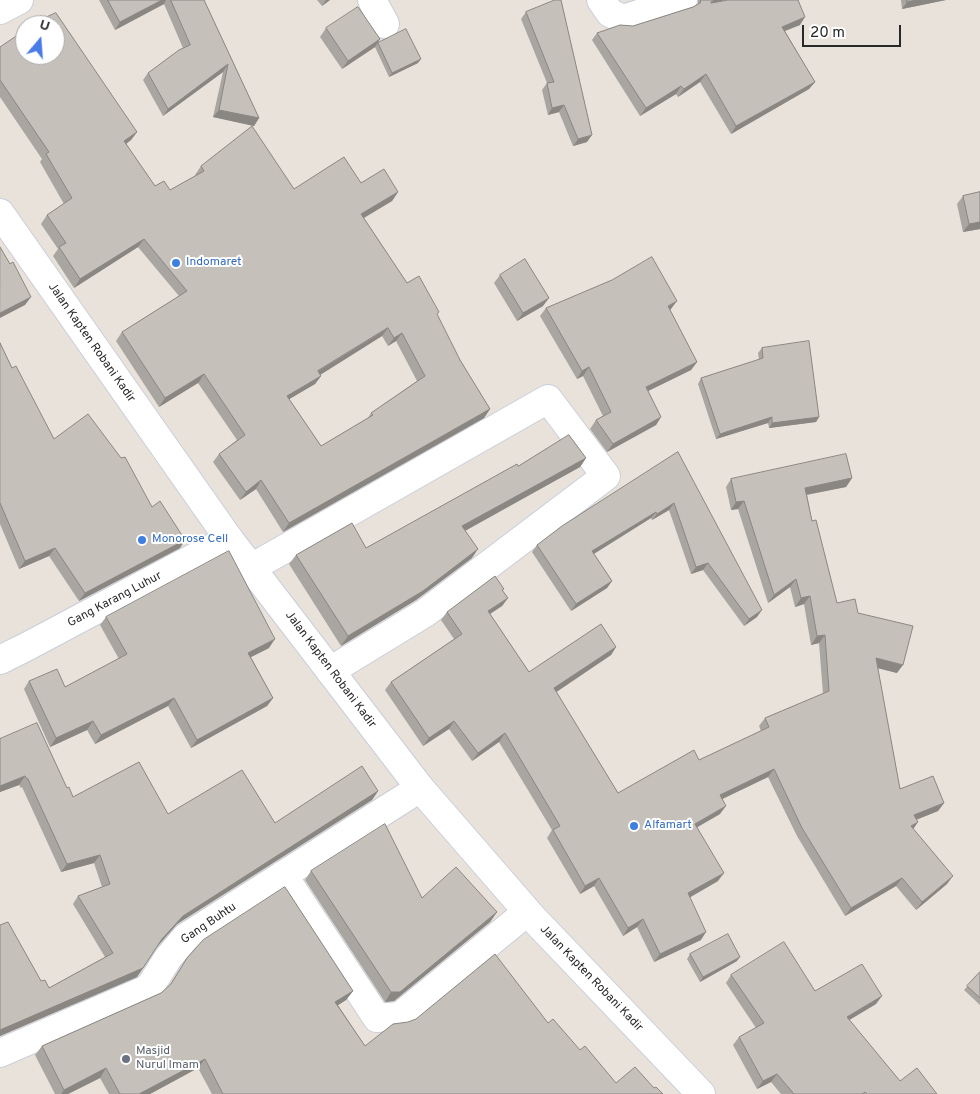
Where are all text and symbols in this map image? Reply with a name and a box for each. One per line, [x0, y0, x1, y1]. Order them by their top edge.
north arrow [15, 15, 65, 65]
scale bar [805, 15, 904, 47]
text: U [37, 17, 52, 36]
text: 20 m [810, 24, 845, 43]
place label: Indomaret [186, 256, 242, 270]
marker: Indomaret [170, 257, 182, 269]
street label: Jalan Kapten Robani Kadir [44, 280, 138, 406]
place label: Monorose Cell [152, 533, 228, 547]
marker: Monorose Cell [136, 534, 148, 546]
street label: Gang Karang Luhur [65, 569, 165, 631]
street label: Jalan Kapten Robani Kadir [281, 609, 379, 731]
place label: Alfamart [644, 819, 692, 833]
marker: Alfamart [628, 820, 640, 832]
street label: Gang Buhtu [179, 900, 239, 948]
street label: Jalan Kapten Robani Kadir [536, 923, 646, 1035]
place label: Masjid Nurul Imam [136, 1045, 199, 1073]
marker: Masjid Nurul Imam [120, 1053, 132, 1065]

